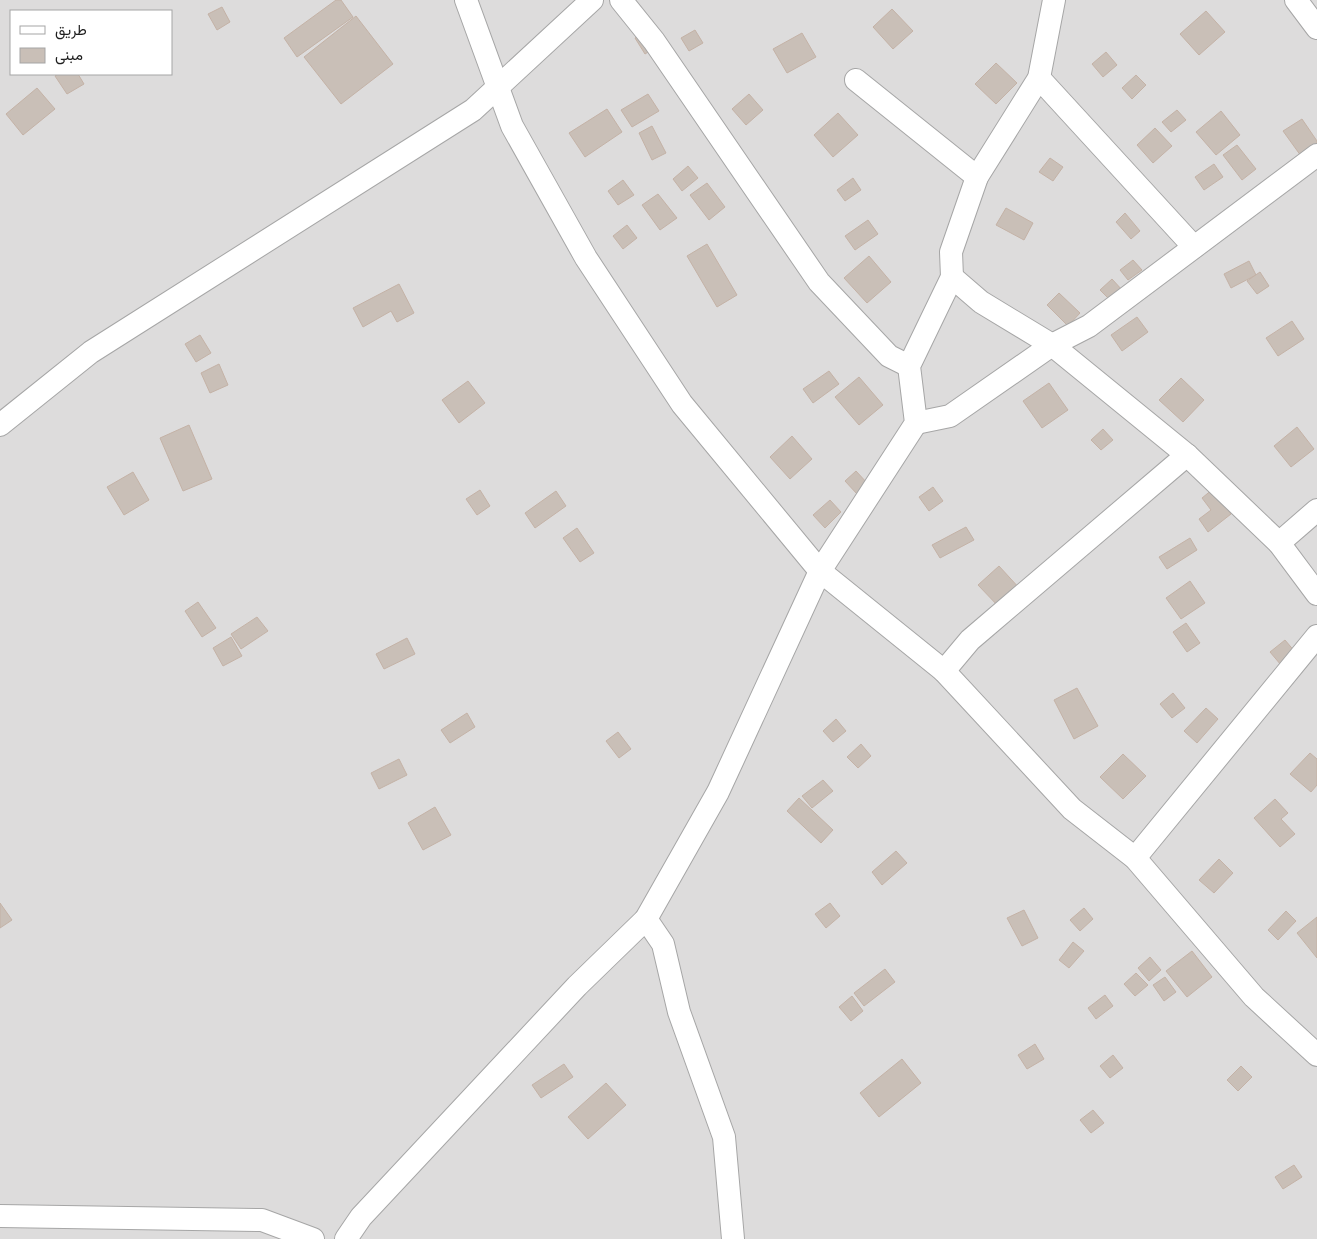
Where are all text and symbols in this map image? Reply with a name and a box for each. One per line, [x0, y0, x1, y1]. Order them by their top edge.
legend [10, 10, 172, 75]
text: طريق [55, 20, 87, 40]
text: مبنى [55, 45, 83, 65]

